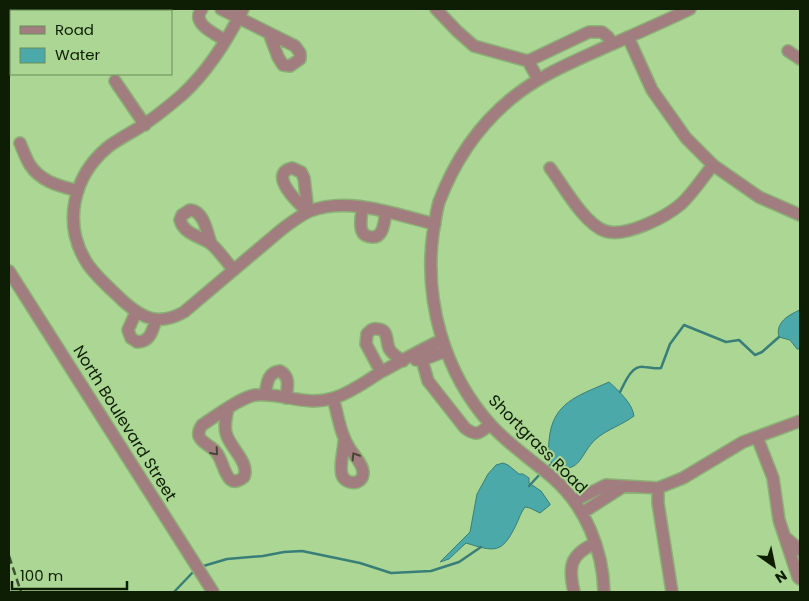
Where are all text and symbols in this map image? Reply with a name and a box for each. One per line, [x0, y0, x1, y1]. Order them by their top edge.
legend [10, 10, 172, 75]
text: Road [55, 19, 94, 40]
text: Water [55, 44, 101, 65]
street label: North Boulevard Street [68, 341, 182, 505]
street label: Shortgrass Road [483, 389, 593, 499]
one-way arrow [209, 447, 218, 456]
one-way arrow [351, 453, 361, 462]
north arrow [749, 541, 799, 591]
scale bar [12, 558, 128, 590]
text: 100 m [20, 565, 63, 586]
text: N [771, 566, 791, 588]

